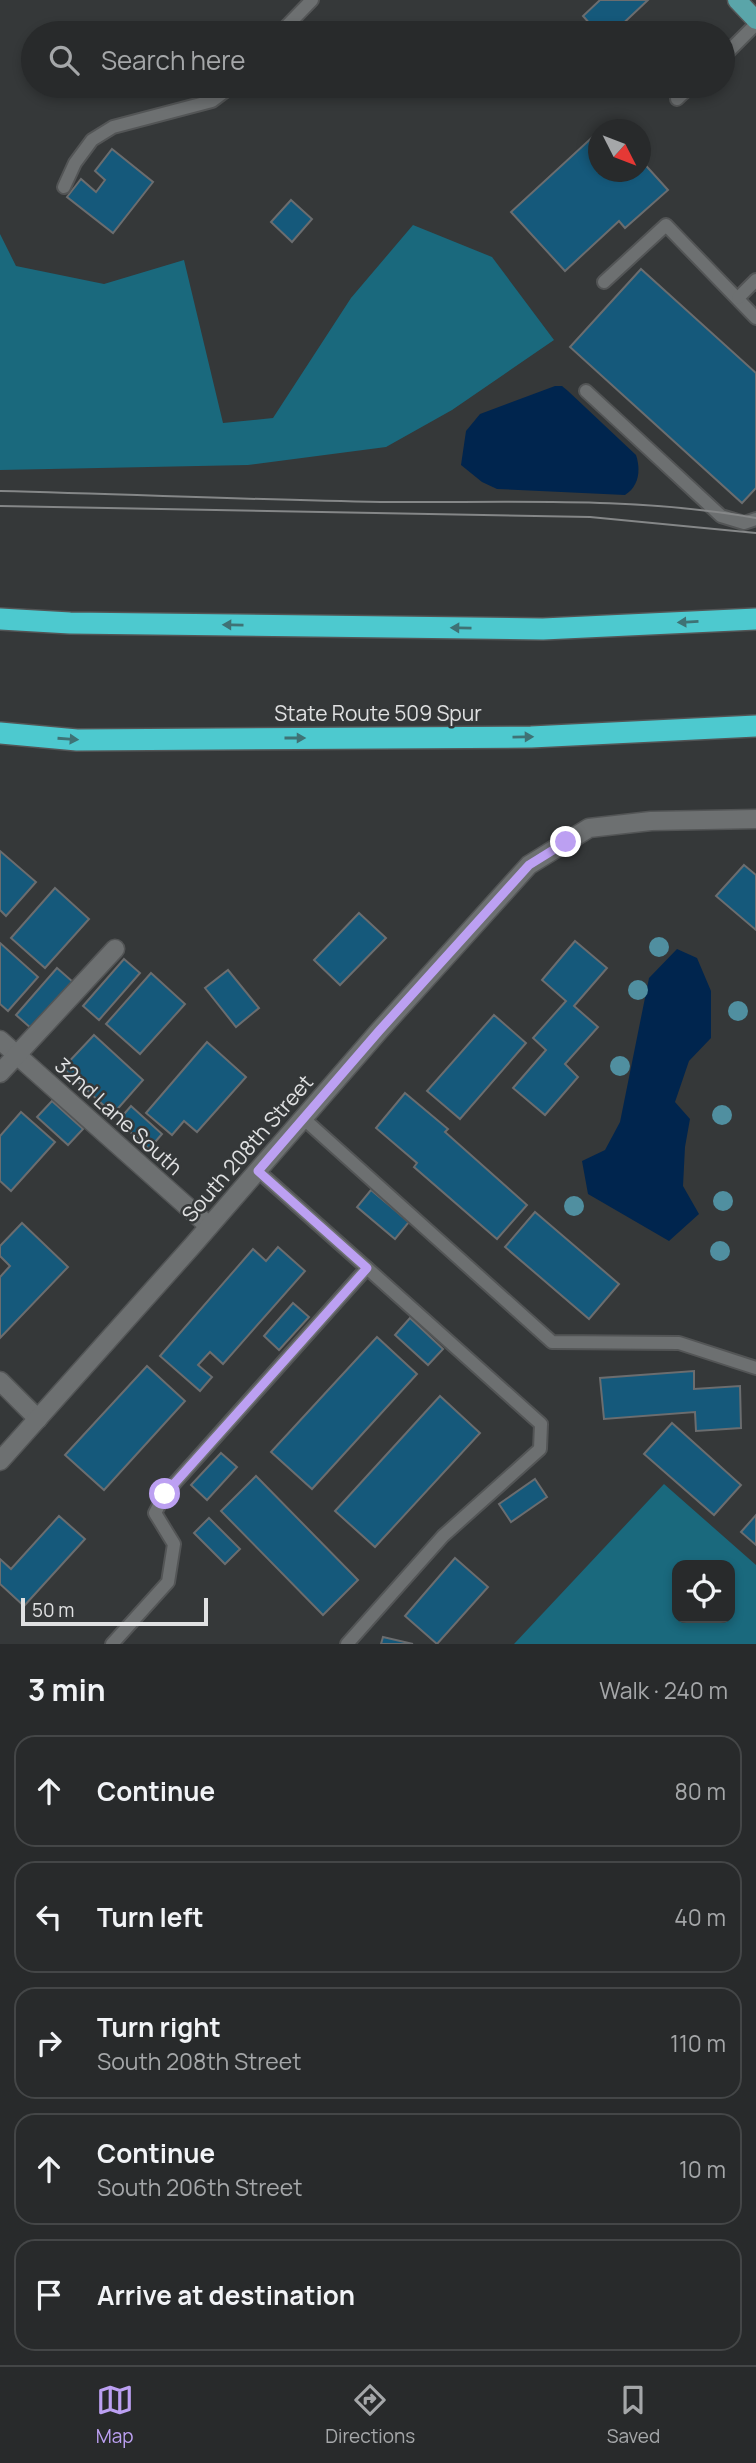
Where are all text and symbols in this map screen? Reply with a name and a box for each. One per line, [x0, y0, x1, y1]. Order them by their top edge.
search box [21, 21, 735, 98]
icon: search [45, 41, 83, 79]
text: Search here [101, 42, 246, 78]
north arrow [588, 119, 651, 182]
one-way arrow [677, 617, 699, 628]
one-way arrow [222, 619, 244, 631]
one-way arrow [449, 622, 471, 634]
street label: State Route 509 Spur [274, 699, 482, 727]
one-way arrow [512, 731, 534, 743]
one-way arrow [285, 733, 307, 744]
one-way arrow [57, 734, 79, 745]
route end [550, 826, 581, 857]
street label: 32nd Lane South [49, 1051, 189, 1181]
street label: South 208th Street [175, 1068, 319, 1228]
route start [149, 1478, 180, 1509]
map controls [672, 1560, 735, 1623]
button: locate [672, 1560, 735, 1623]
scale bar [21, 1595, 208, 1627]
text: 50 m [32, 1597, 74, 1623]
text: 3 min [28, 1669, 106, 1710]
text: Walk · 240 m [599, 1674, 728, 1706]
icon: ahead [30, 1772, 68, 1810]
text: Continue [97, 1773, 215, 1809]
text: 80 m [675, 1775, 726, 1807]
icon: left [30, 1898, 68, 1936]
text: Turn left [97, 1899, 204, 1935]
text: 40 m [674, 1901, 726, 1933]
text: Turn right [97, 2009, 221, 2045]
icon: right [30, 2024, 68, 2062]
text: 110 m [670, 2027, 726, 2059]
text: South 208th Street [97, 2045, 301, 2077]
text: Continue [97, 2135, 215, 2171]
icon: ahead [30, 2150, 68, 2188]
text: 10 m [679, 2153, 726, 2185]
text: South 206th Street [97, 2171, 302, 2203]
icon: arrive [30, 2276, 68, 2314]
text: Arrive at destination [97, 2277, 355, 2313]
tab: Map [96, 2381, 134, 2449]
tab: Directions [325, 2381, 415, 2449]
tab: Saved [607, 2381, 660, 2449]

